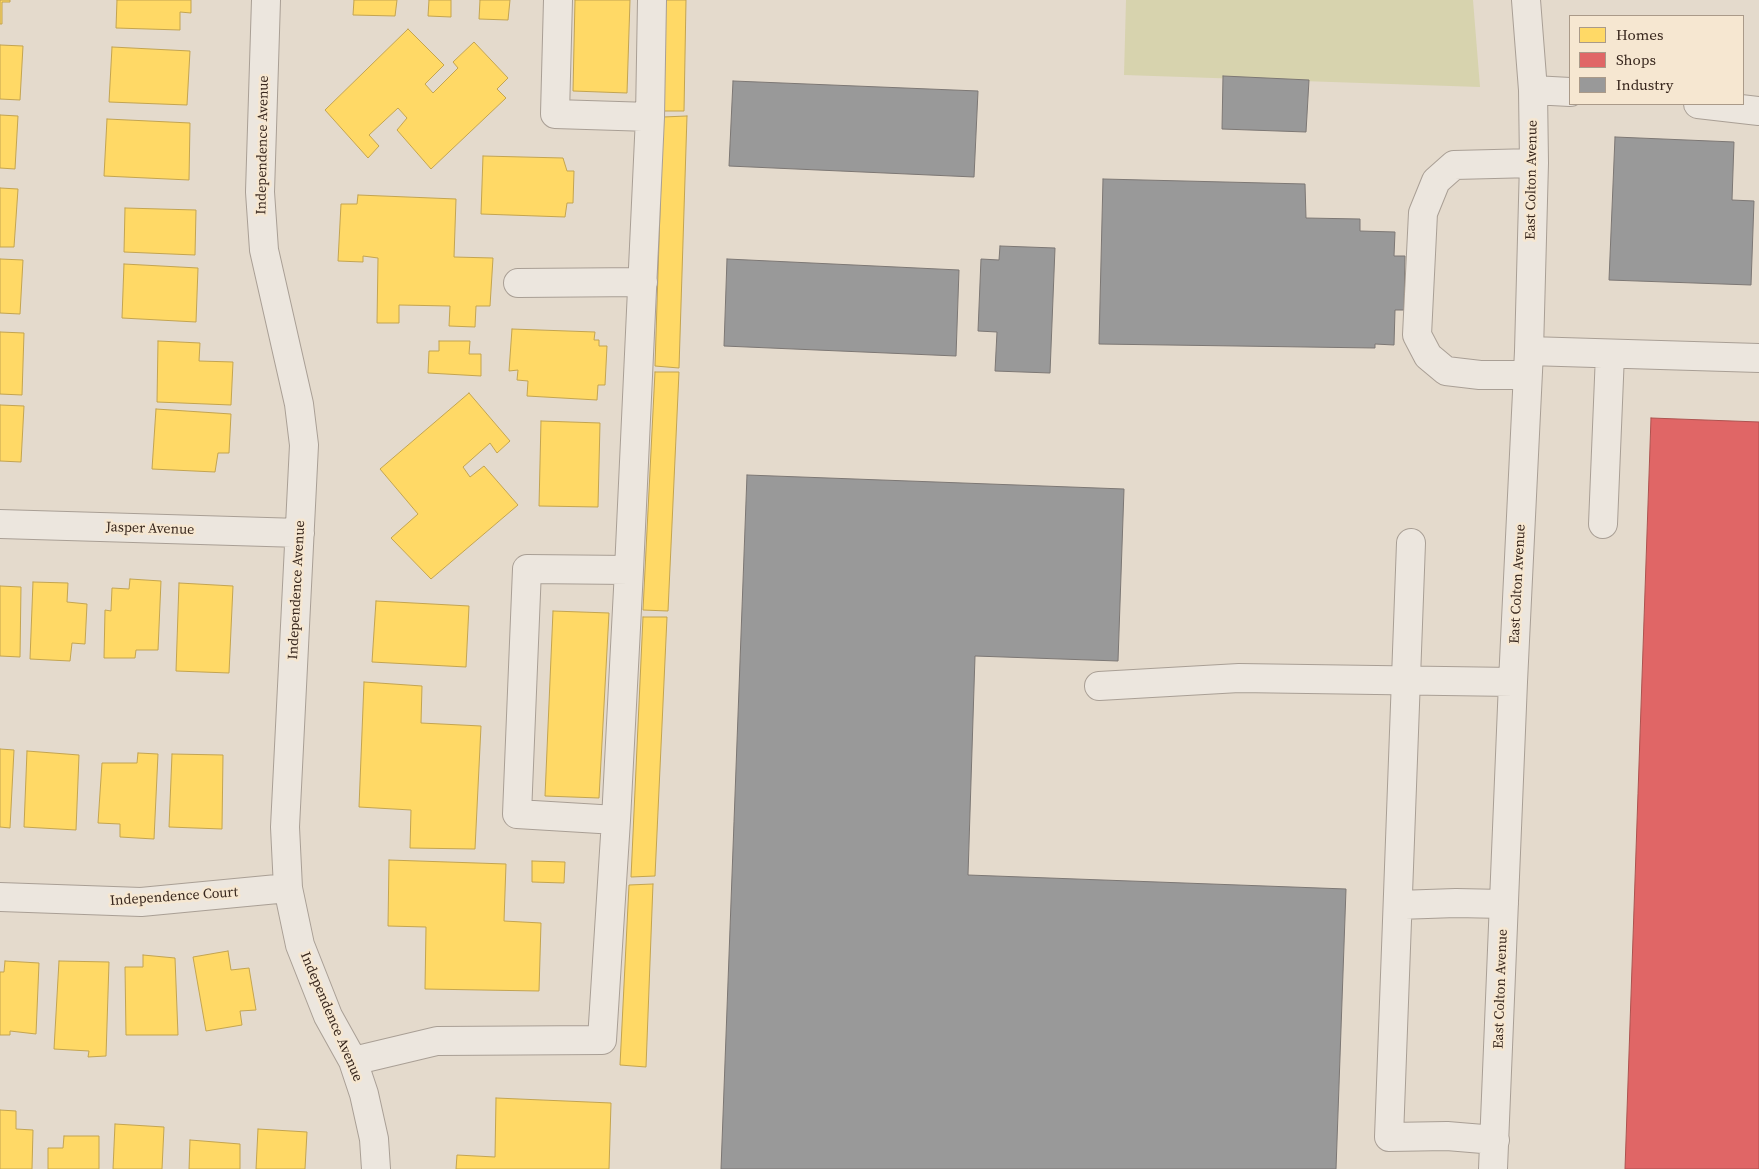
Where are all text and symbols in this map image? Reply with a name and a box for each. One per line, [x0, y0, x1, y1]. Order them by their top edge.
legend [1569, 15, 1744, 105]
text: Homes [1616, 24, 1663, 45]
text: Shops [1616, 49, 1656, 70]
text: Industry [1616, 74, 1673, 95]
street label: Independence Avenue [253, 75, 273, 215]
street label: East Colton Avenue [1523, 120, 1541, 240]
street label: Jasper Avenue [106, 519, 194, 539]
street label: Independence Avenue [285, 520, 309, 660]
street label: East Colton Avenue [1506, 524, 1530, 644]
street label: Independence Court [109, 884, 239, 910]
street label: East Colton Avenue [1491, 929, 1511, 1049]
street label: Independence Avenue [296, 950, 366, 1084]

